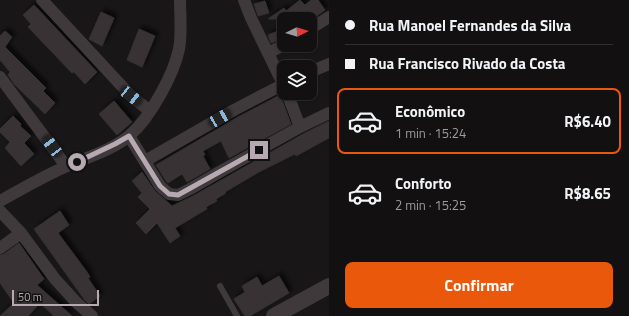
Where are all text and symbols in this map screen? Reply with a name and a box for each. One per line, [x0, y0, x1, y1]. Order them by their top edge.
north arrow [277, 12, 317, 52]
map controls [277, 12, 317, 100]
text: Rua Manoel Fernandes da Silva [369, 14, 571, 37]
text: Rua Francisco Rivado da Costa [369, 52, 566, 75]
button: layers [277, 60, 317, 100]
car [118, 84, 144, 108]
text: Econômico [395, 100, 465, 123]
icon: car [347, 103, 383, 139]
car [207, 107, 233, 129]
text: R$6.40 [564, 110, 611, 133]
text: 1 min · 15:24 [395, 123, 466, 143]
car [40, 133, 64, 159]
route end [250, 141, 268, 159]
route start [68, 153, 86, 171]
text: Conforto [395, 172, 452, 195]
icon: car [347, 175, 383, 211]
text: R$8.65 [564, 182, 611, 205]
text: 2 min · 15:25 [395, 195, 466, 215]
button: Confirmar [345, 262, 613, 308]
scale bar [12, 288, 99, 307]
text: 50 m [18, 289, 42, 305]

